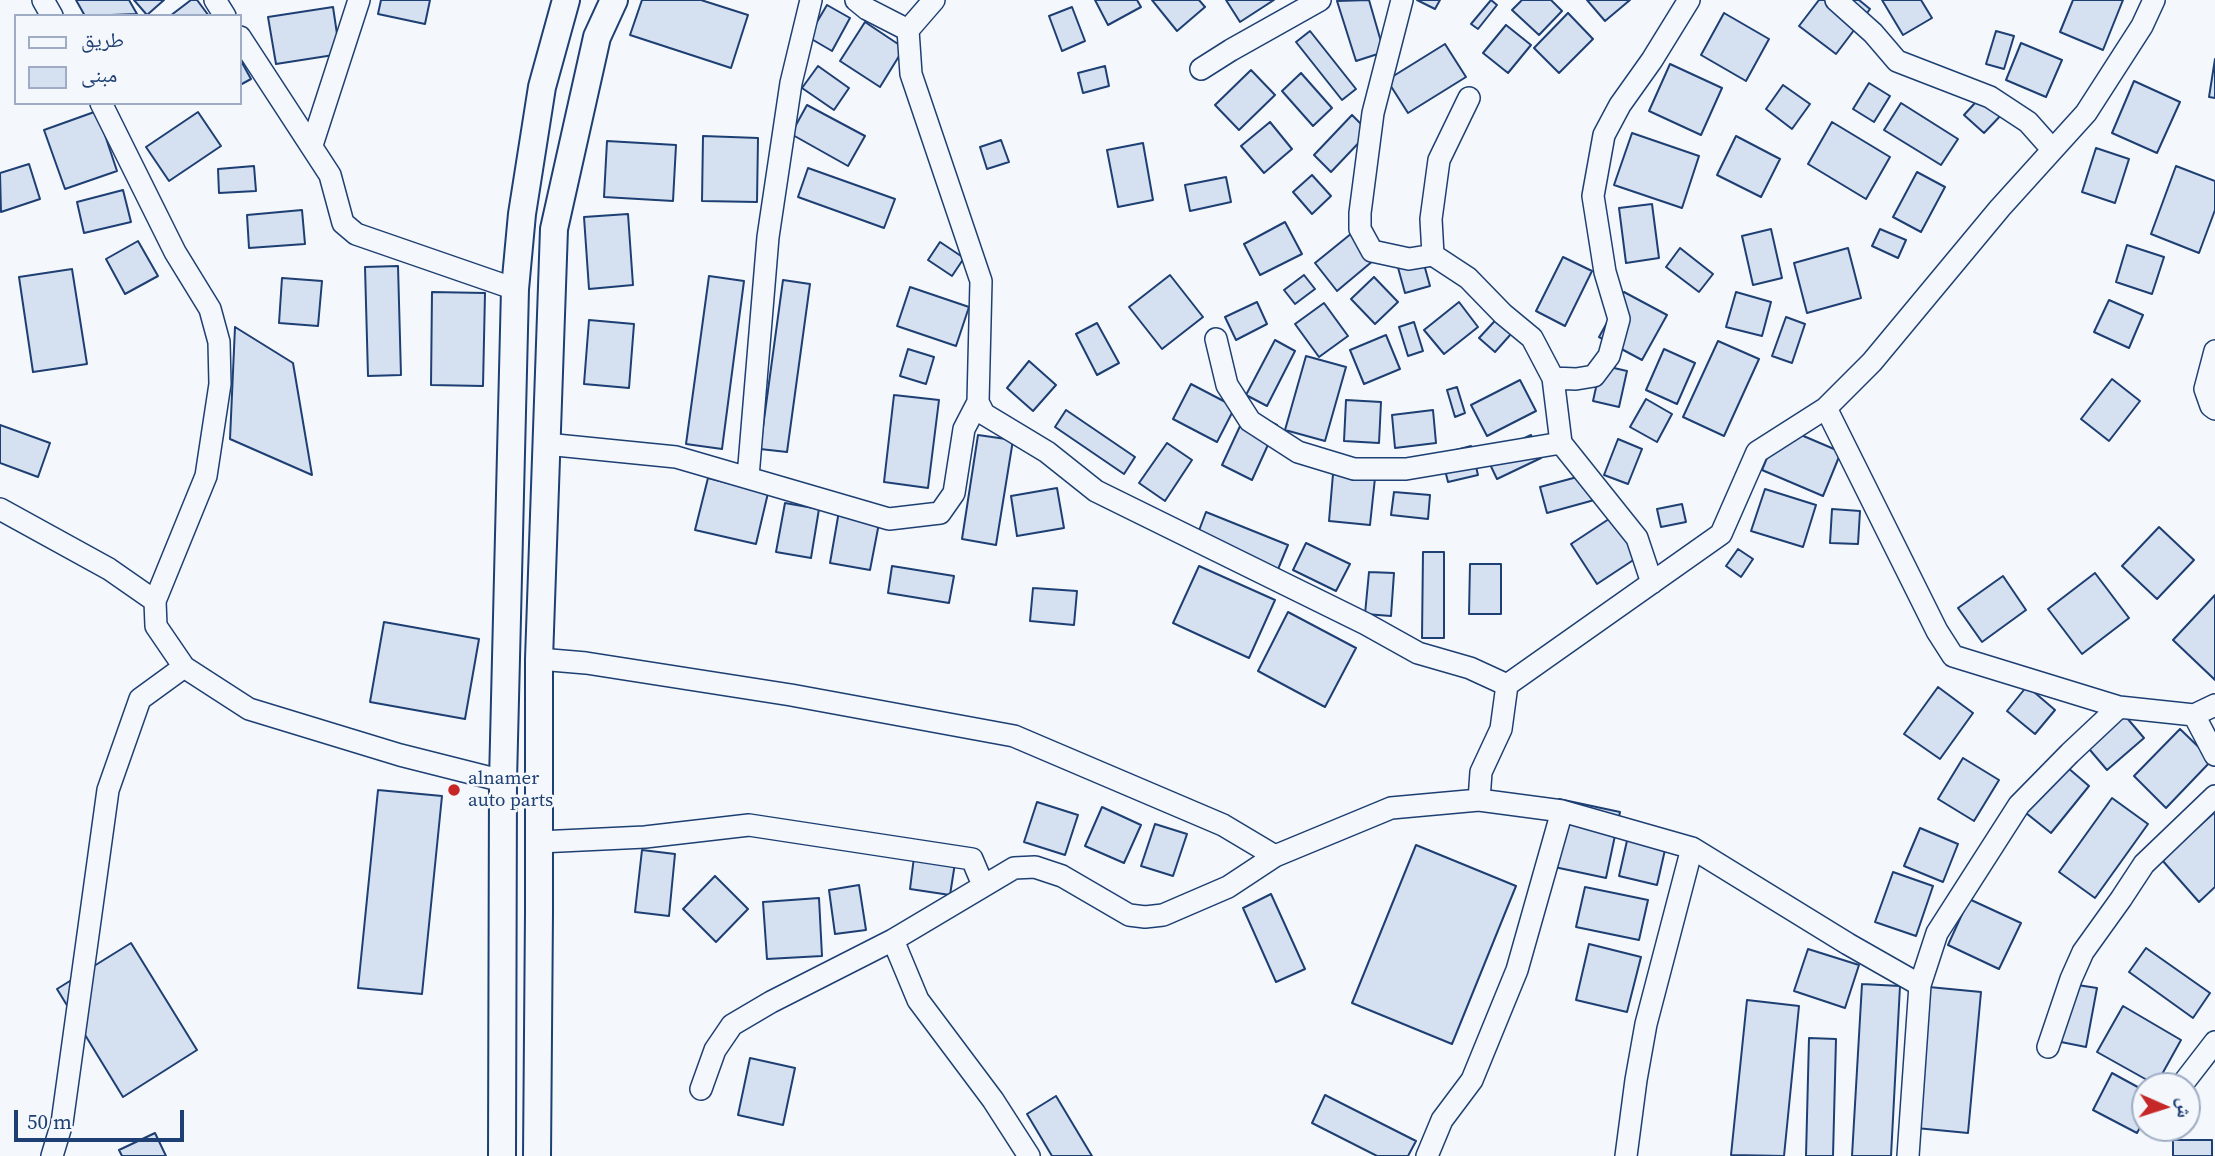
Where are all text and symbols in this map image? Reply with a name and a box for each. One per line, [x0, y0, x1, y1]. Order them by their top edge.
legend [14, 14, 242, 105]
text: طريق [81, 25, 124, 54]
text: مبنى [81, 60, 117, 89]
place label: alnamer auto parts [468, 768, 553, 812]
marker: alnamer auto parts [446, 782, 462, 798]
north arrow [2131, 1072, 2201, 1142]
scale bar [18, 1096, 187, 1140]
text: ش [2171, 1097, 2198, 1119]
text: 50 m [27, 1107, 72, 1136]

